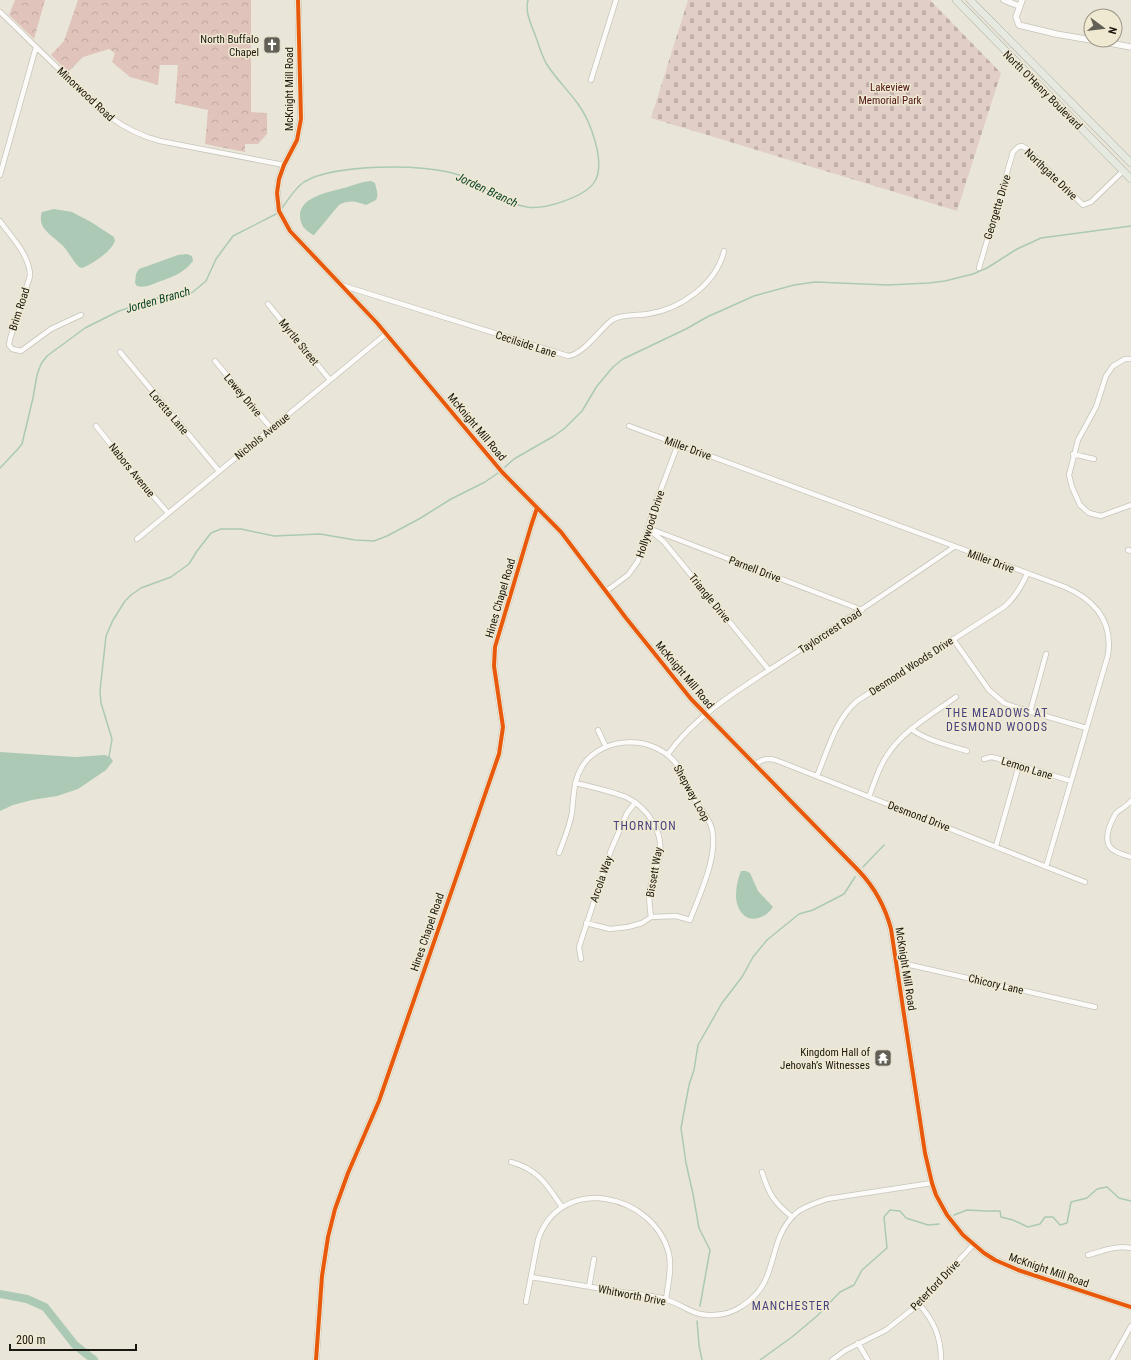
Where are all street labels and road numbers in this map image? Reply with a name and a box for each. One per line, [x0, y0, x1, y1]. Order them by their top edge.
street label: McKnight Mill Road [283, 47, 296, 131]
street label: North O'Henry Boulevard [1000, 48, 1085, 133]
street label: Minorwood Road [54, 65, 117, 124]
street label: Northgate Drive [1022, 146, 1080, 203]
street label: Georgette Drive [981, 173, 1014, 241]
street label: Brim Road [6, 286, 33, 332]
street label: Myrtle Street [276, 317, 321, 368]
street label: Cecilside Lane [494, 329, 558, 360]
street label: Lewey Drive [221, 371, 264, 419]
street label: Loretta Lane [146, 387, 191, 437]
street label: McKnight Mill Road [445, 391, 509, 464]
street label: Nichols Avenue [232, 410, 292, 463]
street label: Miller Drive [663, 434, 713, 463]
street label: Nabors Avenue [106, 441, 157, 500]
street label: Hollywood Drive [633, 489, 667, 559]
street label: Miller Drive [966, 547, 1016, 576]
street label: Parnell Drive [727, 554, 783, 585]
street label: Hines Chapel Road [483, 557, 518, 639]
street label: Triangle Drive [686, 571, 733, 625]
street label: Taylorcrest Road [796, 606, 864, 657]
street label: Desmond Woods Drive [867, 634, 956, 698]
street label: McKnight Mill Road [653, 639, 717, 712]
street label: Lemon Lane [1000, 755, 1054, 782]
street label: Shepway Loop [671, 763, 712, 824]
street label: Desmond Drive [886, 799, 952, 834]
street label: Bissett Way [644, 846, 665, 898]
street label: Arcola Way [587, 854, 616, 904]
street label: Hines Chapel Road [408, 891, 447, 973]
street label: McKnight Mill Road [893, 927, 919, 1012]
street label: Chicory Lane [967, 972, 1025, 997]
street label: McKnight Mill Road [1007, 1251, 1091, 1290]
street label: Peterford Drive [908, 1257, 963, 1313]
street label: Whitworth Drive [597, 1283, 667, 1308]

